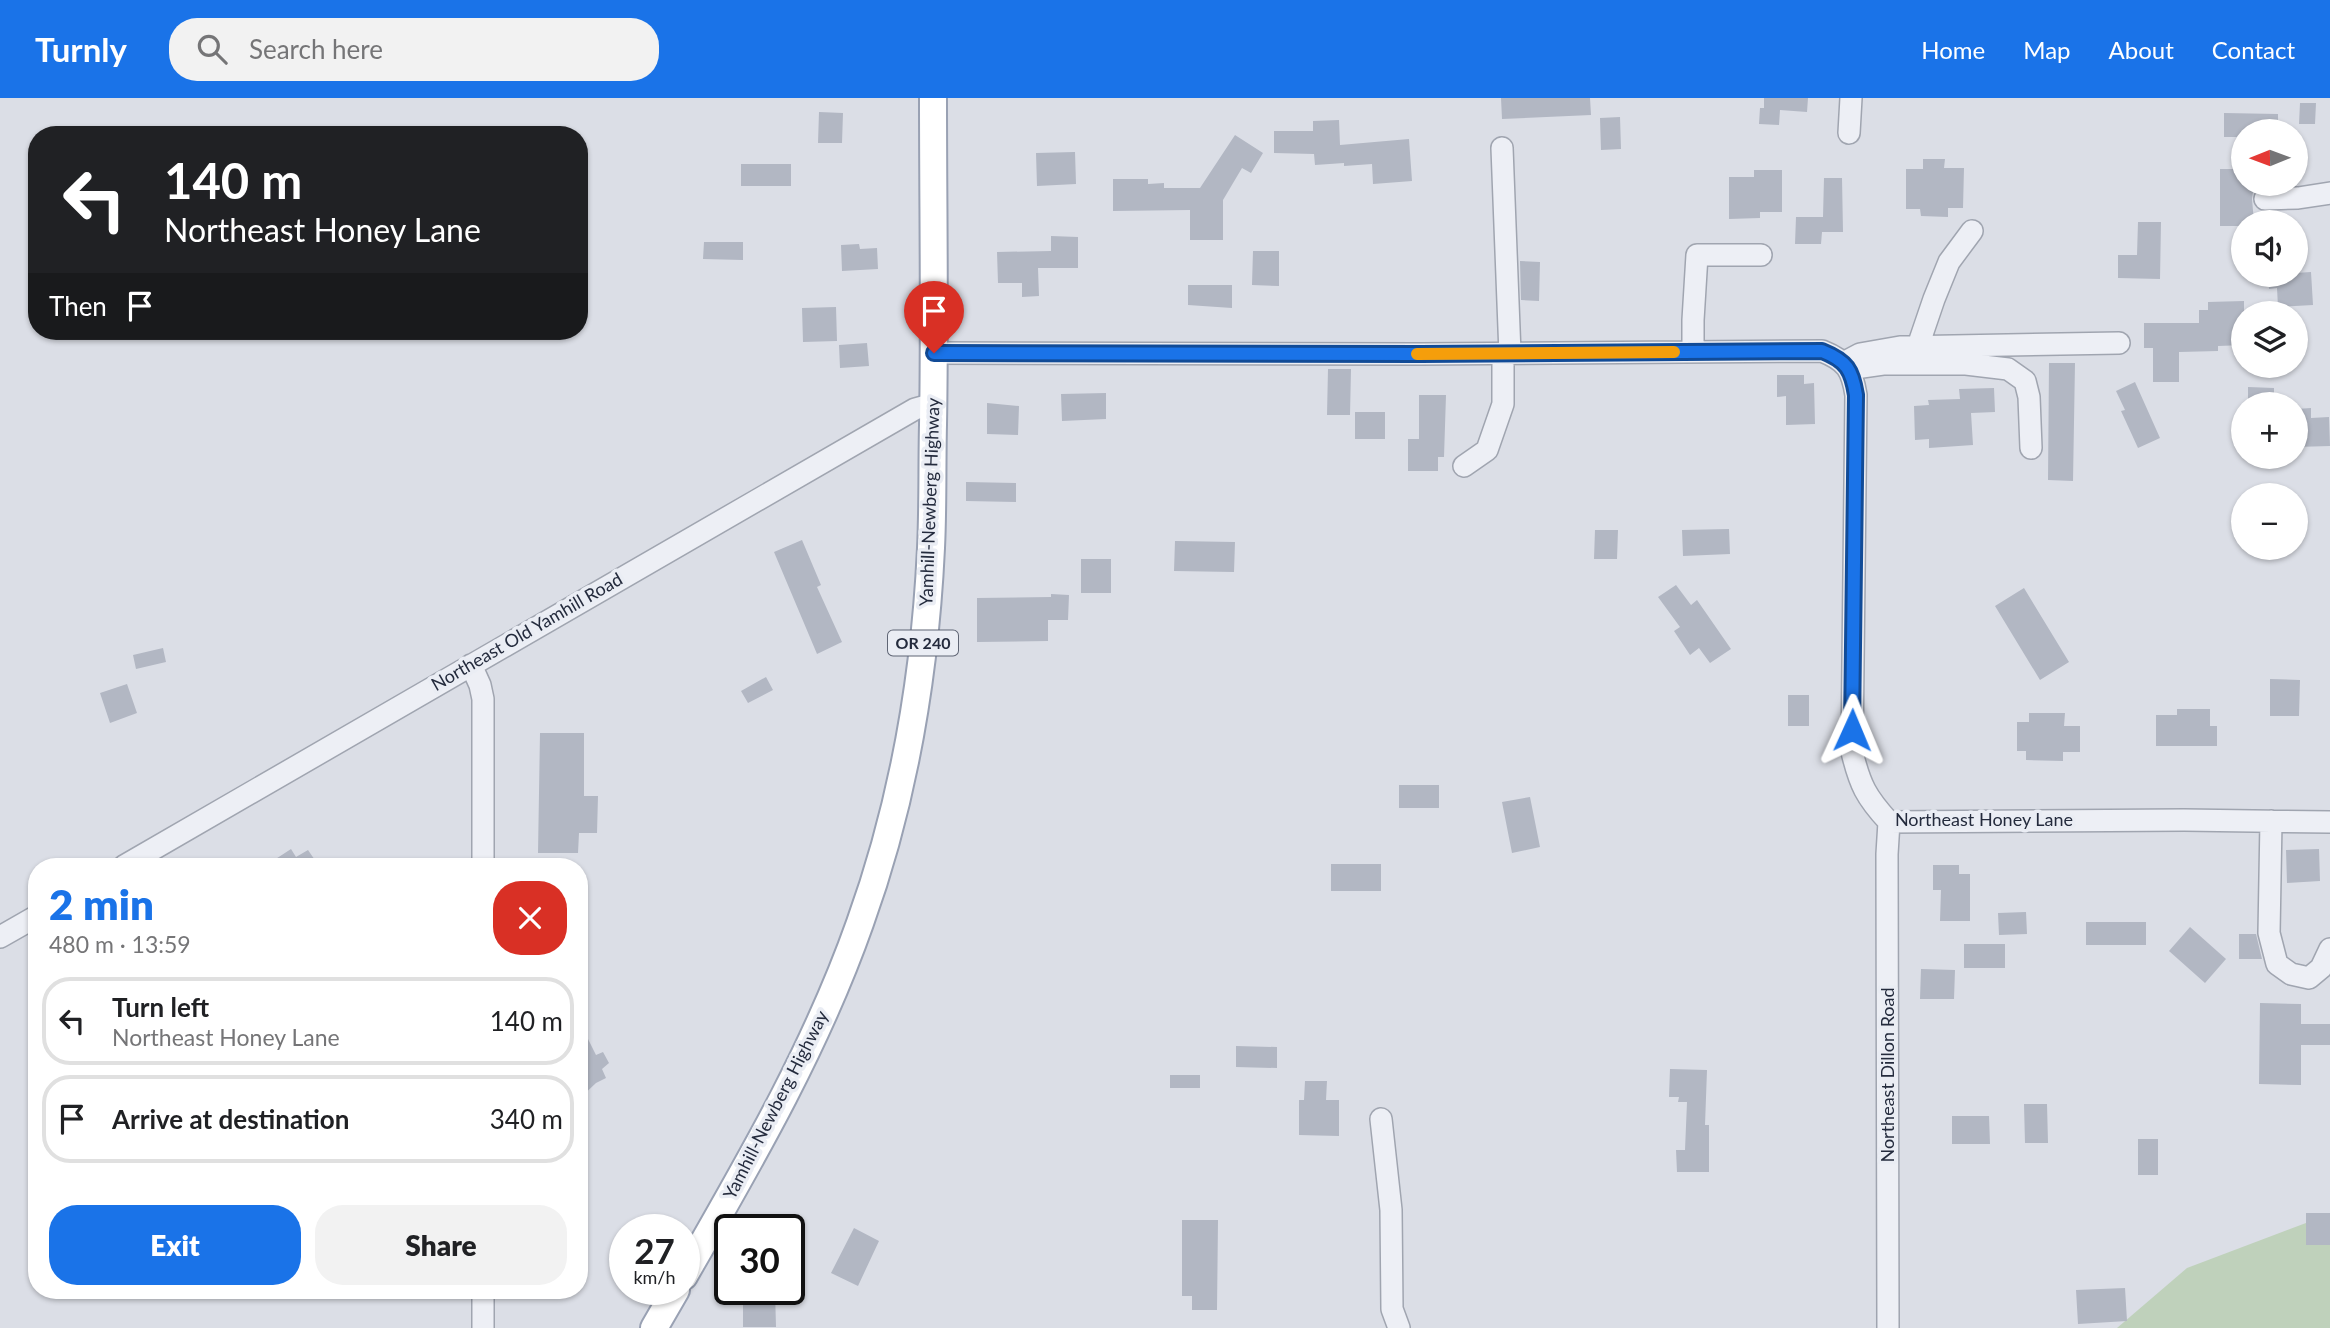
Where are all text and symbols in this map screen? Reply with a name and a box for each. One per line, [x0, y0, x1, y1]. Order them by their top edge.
search box [169, 18, 659, 81]
text: Turnly [35, 29, 127, 69]
icon: search [193, 30, 231, 68]
text: Search here [249, 33, 383, 65]
text: Home [1921, 35, 1985, 64]
text: Map [2023, 35, 2071, 64]
text: About [2109, 35, 2174, 64]
text: Contact [2212, 35, 2295, 64]
north arrow [2231, 119, 2308, 196]
map controls [2231, 119, 2308, 560]
text: 140 m [164, 151, 302, 209]
icon: left [49, 154, 140, 245]
text: Northeast Honey Lane [164, 210, 481, 249]
button: sound [2231, 210, 2308, 287]
pin [904, 281, 964, 353]
icon: arrive [121, 287, 159, 325]
text: Then [49, 290, 107, 322]
icon: arrive [915, 292, 953, 330]
button: layers [2231, 301, 2308, 378]
button: + [2231, 392, 2308, 469]
street label: Yamhill-Newberg Highway [914, 397, 944, 607]
button: − [2231, 483, 2308, 560]
street label: Northeast Old Yamhill Road [427, 567, 626, 695]
road number: OR 240 [888, 630, 958, 656]
position arrow [1815, 693, 1889, 767]
street label: Northeast Honey Lane [1895, 808, 2073, 830]
text: 2 min [49, 879, 154, 929]
button: close [493, 881, 567, 955]
text: 480 m · 13:59 [49, 930, 191, 958]
street label: Northeast Dillon Road [1876, 987, 1898, 1163]
text: Turn left [112, 991, 209, 1023]
icon: left [53, 1002, 91, 1040]
text: 140 m [490, 1005, 563, 1037]
street label: Yamhill-Newberg Highway [718, 1006, 833, 1203]
text: Northeast Honey Lane [112, 1023, 340, 1051]
icon: arrive [53, 1100, 91, 1138]
text: Arrive at destination [112, 1103, 349, 1135]
text: 340 m [490, 1103, 563, 1135]
button: Exit [49, 1205, 301, 1285]
button: Share [315, 1205, 567, 1285]
speed limit sign: 30 [714, 1214, 805, 1305]
text: 27 [634, 1229, 675, 1271]
text: km/h [633, 1266, 676, 1288]

